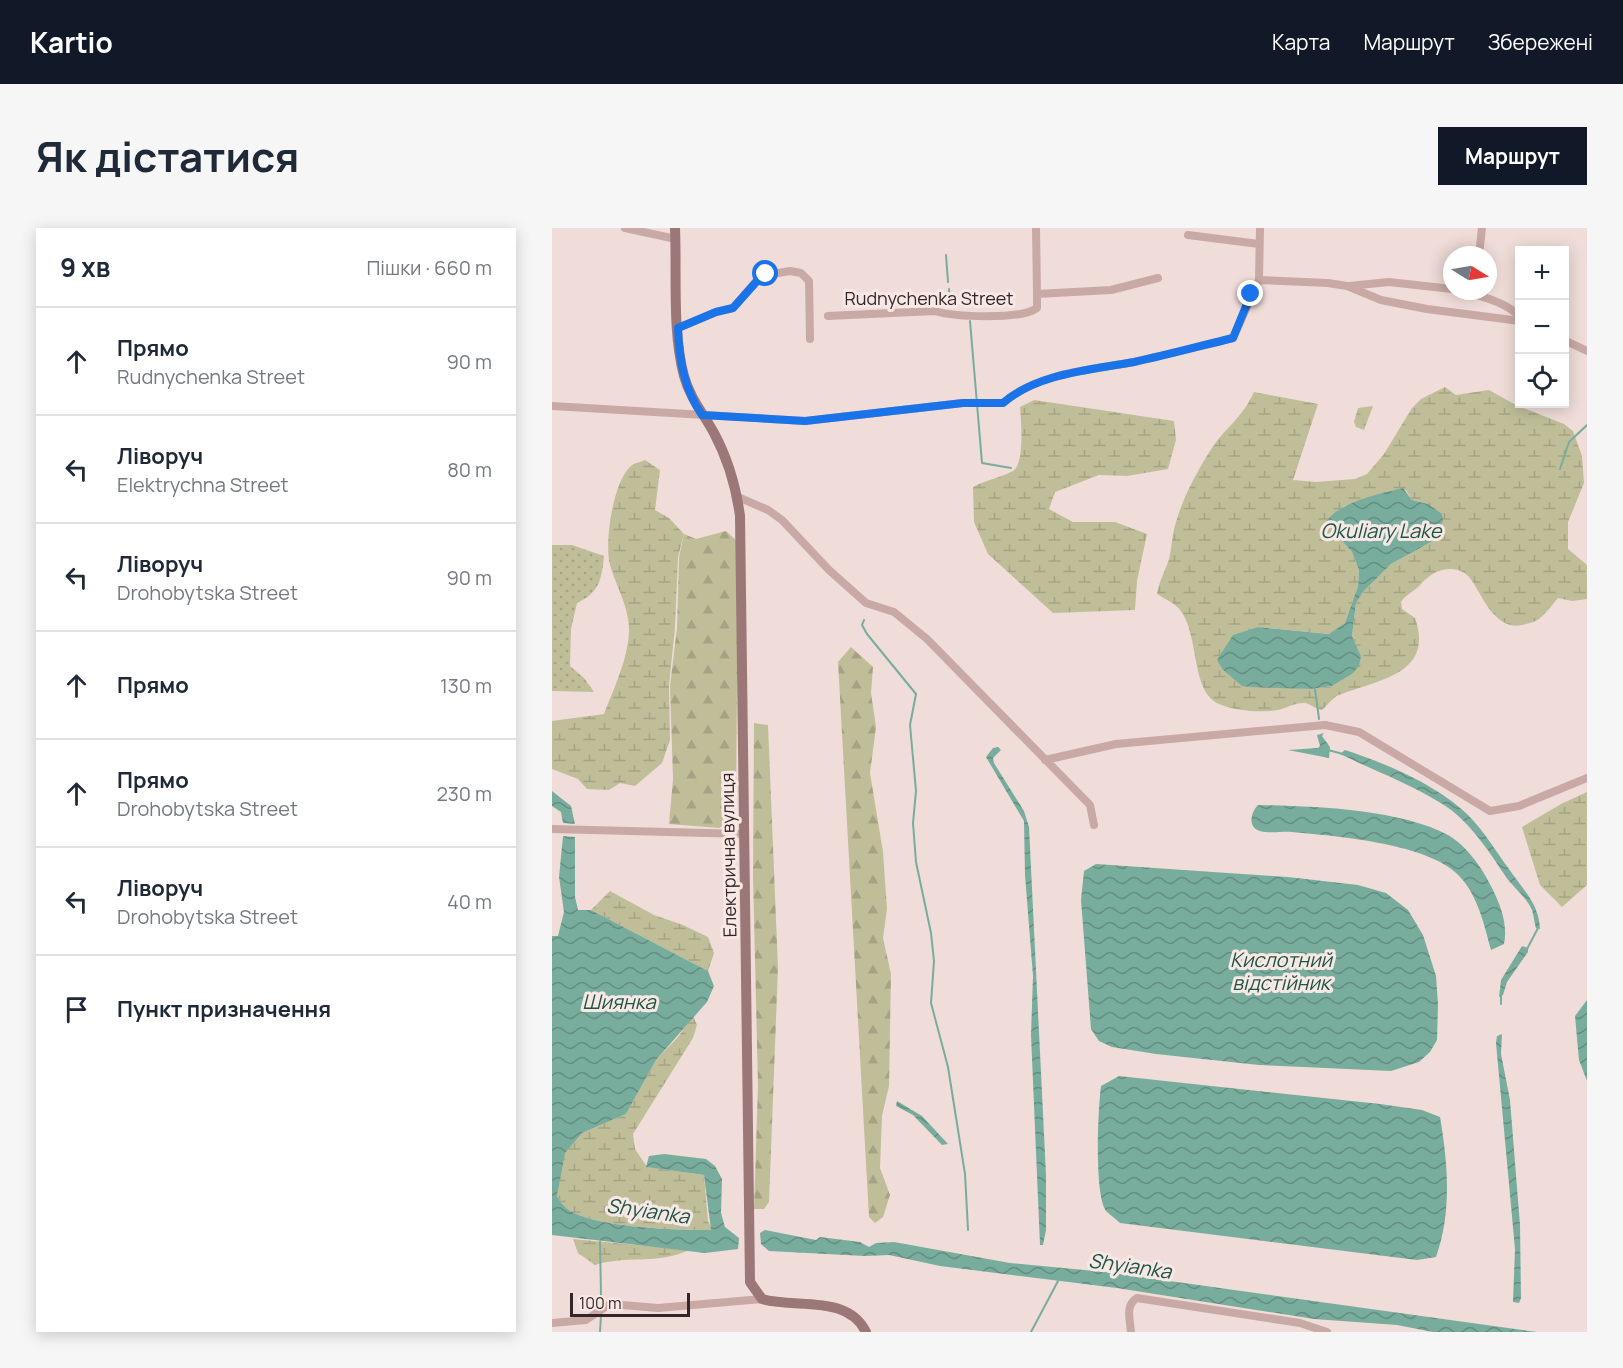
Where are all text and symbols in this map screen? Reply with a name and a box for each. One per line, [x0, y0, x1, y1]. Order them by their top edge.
text: Kartio [30, 23, 113, 61]
text: Карта [1272, 28, 1330, 56]
text: Маршрут [1363, 28, 1455, 56]
text: Збережені [1488, 28, 1593, 56]
text: Як дістатися [36, 127, 299, 185]
button: Маршрут [1438, 127, 1587, 185]
north arrow [1443, 246, 1497, 300]
map controls [1515, 246, 1569, 408]
button: + [1515, 246, 1569, 300]
text: 9 хв [60, 249, 110, 285]
text: Пішки · 660 m [367, 254, 492, 281]
route start [752, 260, 778, 286]
route end [1237, 280, 1263, 306]
street label: Rudnychenka Street [844, 286, 1014, 310]
button: − [1515, 300, 1569, 354]
text: Прямо [117, 333, 189, 363]
icon: ahead [60, 345, 93, 378]
text: 90 m [446, 348, 492, 375]
button: locate [1515, 354, 1569, 408]
text: Rudnychenka Street [117, 363, 305, 390]
text: Ліворуч [117, 441, 203, 471]
icon: left [60, 453, 93, 486]
text: 80 m [447, 456, 492, 483]
text: Elektrychna Street [117, 471, 289, 498]
water label: Okuliary Lake [1320, 517, 1443, 544]
text: Ліворуч [117, 549, 203, 579]
icon: left [60, 561, 93, 594]
text: 90 m [446, 564, 492, 591]
text: Drohobytska Street [117, 579, 298, 606]
icon: ahead [60, 669, 93, 702]
text: Прямо [117, 670, 189, 700]
text: 130 m [440, 672, 492, 699]
text: Прямо [117, 765, 189, 795]
street label: Електрична вулиця [715, 773, 741, 937]
icon: ahead [60, 777, 93, 810]
text: 230 m [436, 780, 492, 807]
text: Drohobytska Street [117, 795, 298, 822]
text: Ліворуч [117, 873, 203, 903]
icon: left [60, 885, 93, 918]
text: 40 m [447, 888, 492, 915]
text: Drohobytska Street [117, 903, 298, 930]
water label: Кислотний відстійник [1230, 946, 1334, 996]
water label: Шиянка [582, 988, 657, 1015]
icon: arrive [60, 993, 93, 1026]
text: Пункт призначення [117, 994, 331, 1024]
water label: Shyianka [605, 1191, 692, 1230]
water label: Shyianka [1087, 1246, 1174, 1285]
scale bar [570, 1290, 690, 1318]
text: 100 m [579, 1292, 622, 1314]

